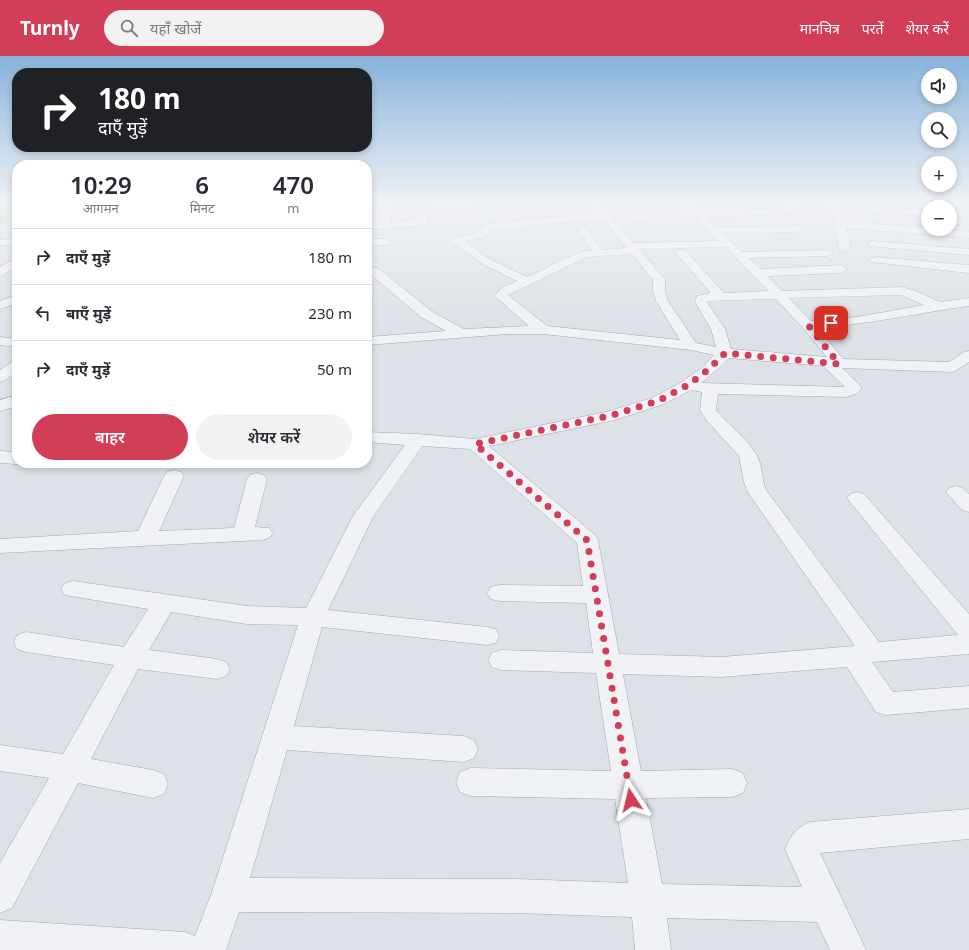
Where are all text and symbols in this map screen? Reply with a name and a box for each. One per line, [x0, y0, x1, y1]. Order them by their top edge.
search box [104, 10, 384, 46]
text: Turnly [20, 15, 80, 41]
icon: search [118, 17, 140, 39]
text: यहाँ खोजें [150, 18, 201, 38]
text: मानचित्र [800, 19, 840, 38]
text: परतें [862, 19, 884, 38]
text: शेयर करें [906, 19, 949, 38]
map controls [921, 68, 957, 236]
button: sound [921, 68, 957, 104]
text: 180 m [98, 79, 181, 117]
icon: right [32, 84, 84, 136]
button: search [921, 112, 957, 148]
text: दाएँ मुड़ें [98, 115, 147, 139]
button: + [921, 156, 957, 192]
text: 10:29 [70, 168, 132, 201]
text: 6 [195, 168, 209, 201]
text: 470 [273, 168, 314, 201]
text: आगमन [83, 199, 119, 217]
text: मिनट [190, 199, 215, 217]
text: m [287, 199, 299, 217]
button: − [921, 200, 957, 236]
icon: right [32, 246, 54, 268]
text: दाएँ मुड़ें [66, 247, 110, 267]
text: 180 m [308, 247, 352, 267]
icon: left [32, 302, 54, 324]
text: बाएँ मुड़ें [66, 303, 111, 323]
text: 230 m [308, 303, 352, 323]
pin [814, 306, 848, 340]
icon: arrive [820, 312, 842, 334]
icon: right [32, 358, 54, 380]
text: दाएँ मुड़ें [66, 359, 110, 379]
text: 50 m [317, 359, 352, 379]
button: बाहर [32, 414, 188, 460]
button: शेयर करें [196, 414, 352, 460]
position arrow [610, 779, 652, 821]

